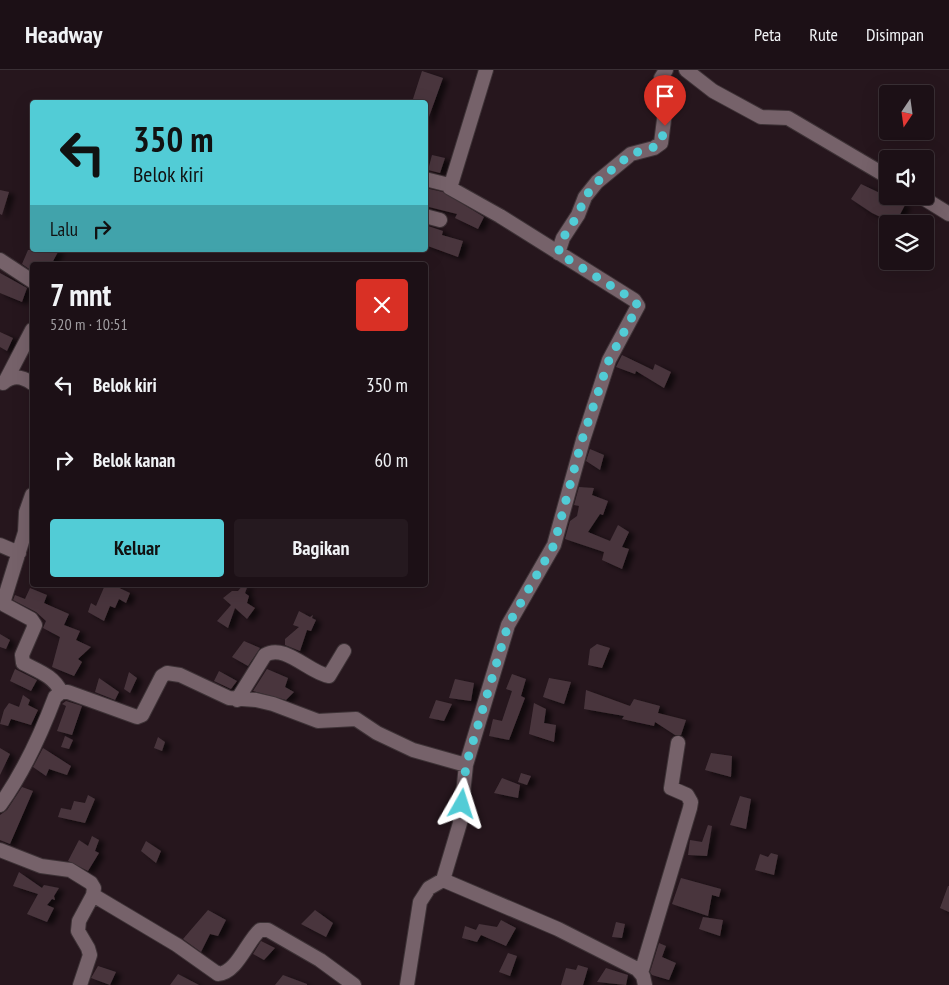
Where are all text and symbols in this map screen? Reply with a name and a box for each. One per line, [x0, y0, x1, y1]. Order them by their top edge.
text: Headway [25, 19, 102, 50]
text: Peta [754, 23, 781, 46]
text: Rute [809, 23, 838, 46]
text: Disimpan [866, 23, 924, 46]
pin [644, 75, 686, 126]
icon: arrive [651, 82, 679, 110]
north arrow [879, 85, 934, 140]
map controls [879, 85, 934, 270]
text: 350 m [133, 116, 214, 162]
icon: left [50, 120, 115, 185]
button: sound [879, 150, 934, 205]
text: Belok kiri [133, 160, 204, 188]
icon: right [88, 215, 116, 243]
button: layers [879, 215, 934, 270]
text: Lalu [50, 217, 78, 241]
text: 7 mnt [50, 275, 111, 314]
button: close [356, 279, 408, 331]
text: 520 m · 10:51 [50, 314, 128, 334]
icon: left [50, 371, 78, 399]
text: Belok kiri [93, 373, 157, 397]
text: 350 m [366, 373, 408, 397]
icon: right [50, 446, 78, 474]
text: Belok kanan [93, 448, 175, 472]
text: 60 m [375, 448, 408, 472]
button: Keluar [50, 519, 224, 577]
button: Bagikan [234, 519, 408, 577]
position arrow [435, 777, 487, 829]

